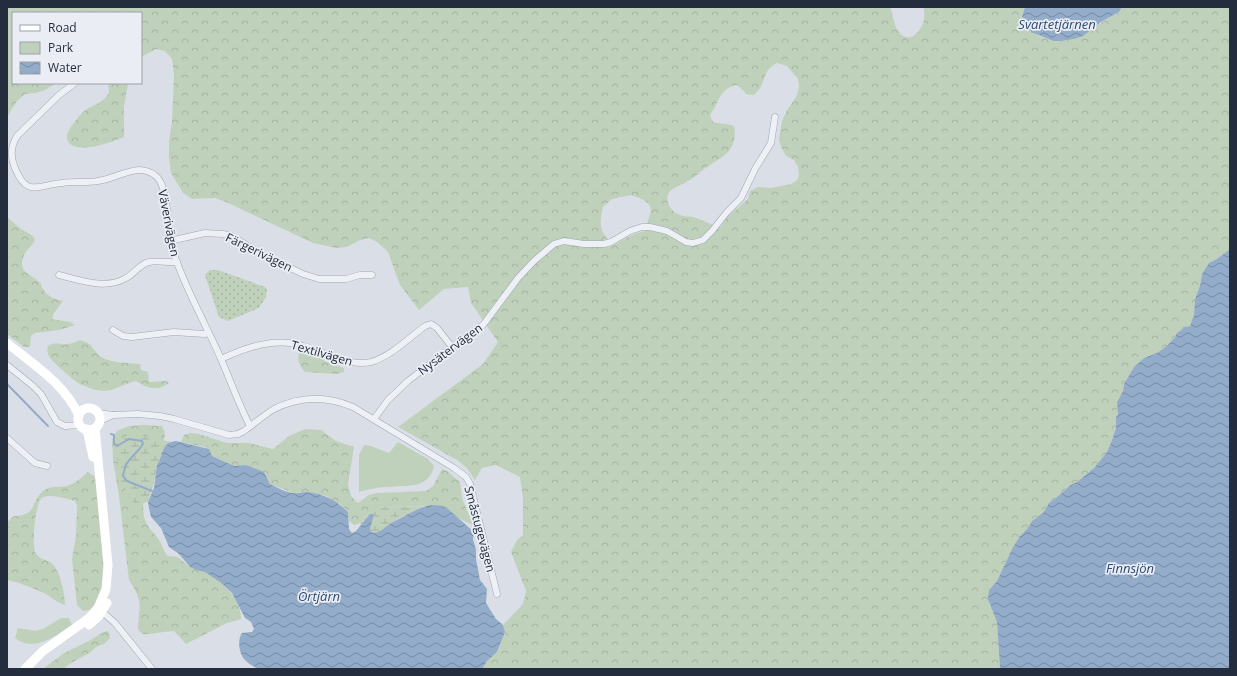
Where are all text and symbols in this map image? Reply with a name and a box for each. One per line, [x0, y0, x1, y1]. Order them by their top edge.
legend [12, 12, 142, 84]
water label: Svartetjärnen [1018, 15, 1096, 33]
text: Road [48, 19, 77, 36]
text: Park [48, 39, 74, 56]
text: Water [48, 59, 82, 76]
street label: Väverivägen [154, 188, 184, 258]
street label: Färgerivägen [223, 229, 295, 275]
street label: Nysätervägen [414, 319, 486, 379]
street label: Textilvägen [289, 336, 355, 370]
street label: Småstugevägen [460, 484, 500, 574]
water label: Finnsjön [1106, 559, 1154, 577]
water label: Örtjärn [298, 587, 340, 605]

